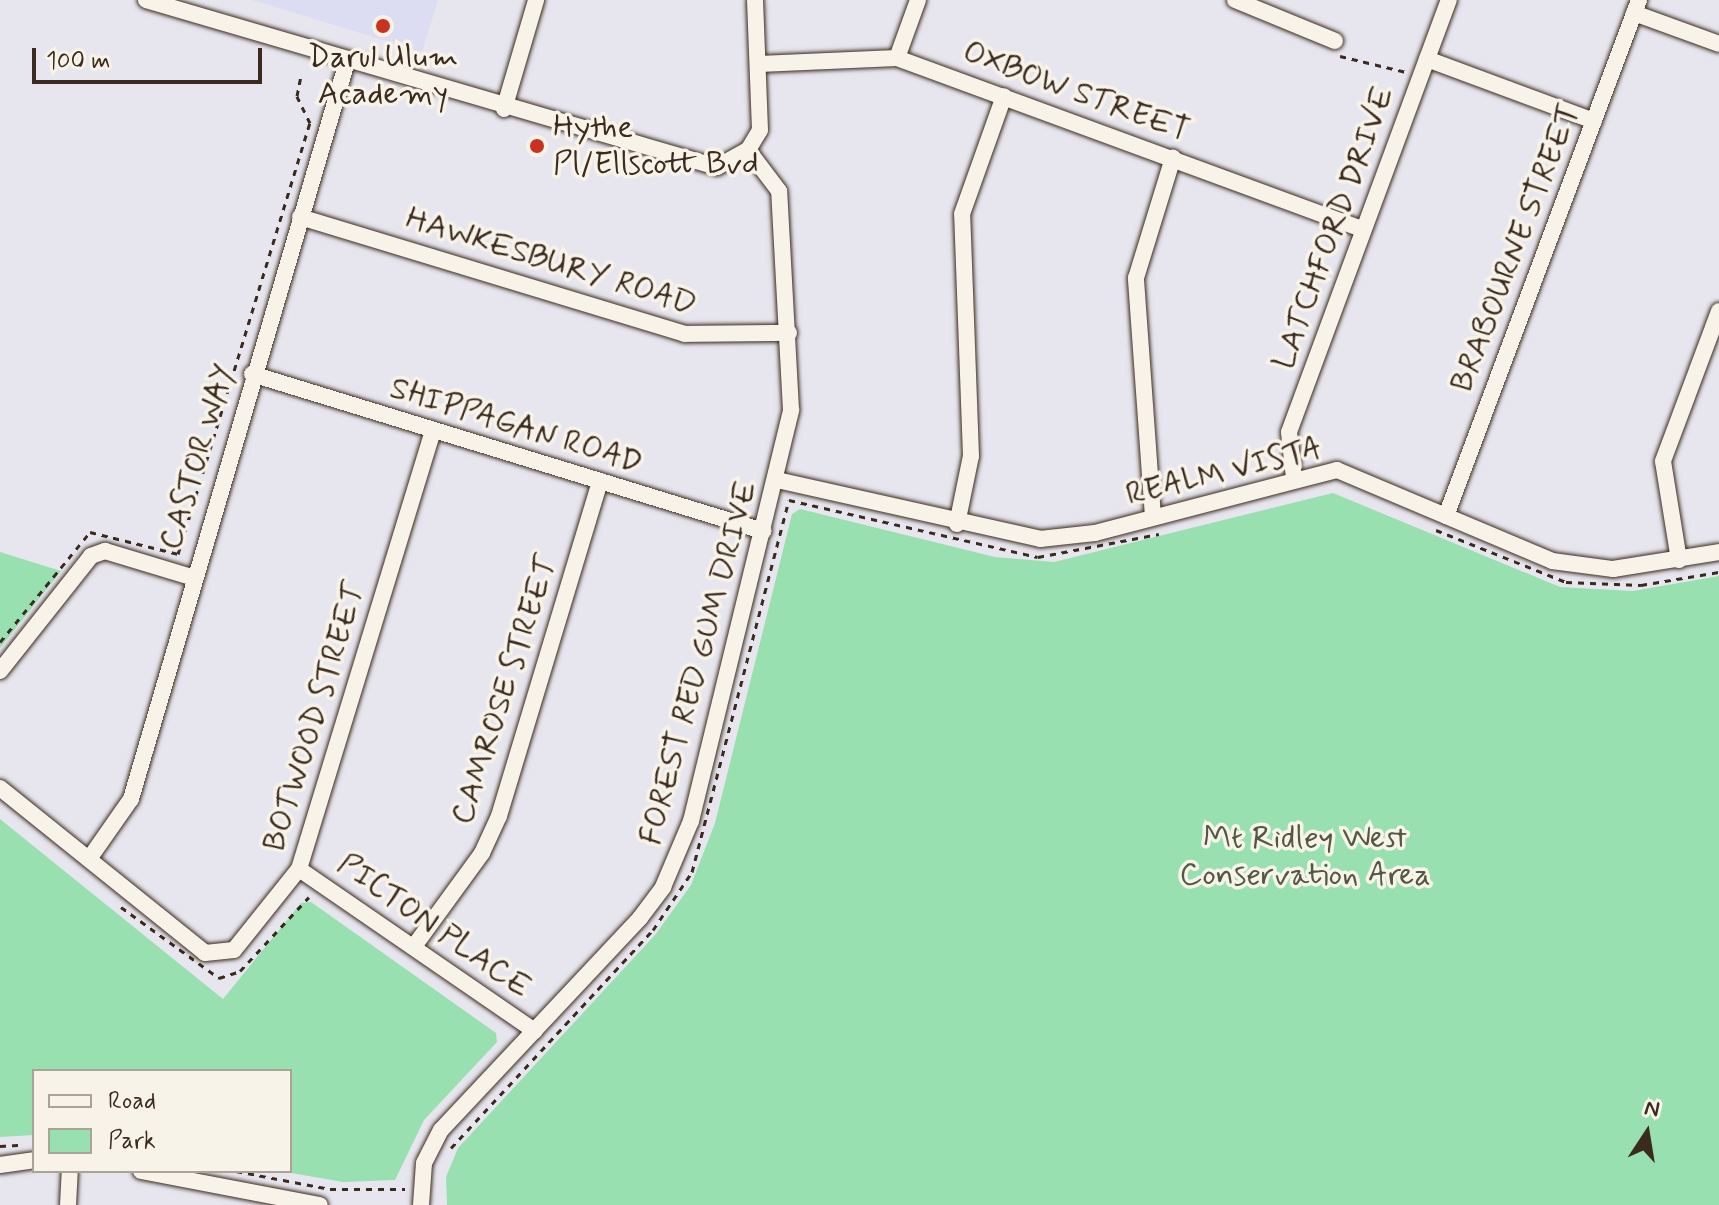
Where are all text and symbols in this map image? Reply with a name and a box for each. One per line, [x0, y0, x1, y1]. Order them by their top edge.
marker: Darul Ulum Academy [374, 17, 392, 35]
scale bar [36, 32, 266, 82]
street label: OXBOW STREET [957, 33, 1195, 151]
place label: Darul Ulum Academy [309, 39, 457, 114]
text: 100 m [46, 46, 110, 77]
street label: LATCHFORD DRIVE [1265, 81, 1403, 375]
street label: BRABOURNE STREET [1443, 97, 1589, 399]
place label: Hythe Pl/Ellscott Bvd [553, 109, 759, 184]
marker: Hythe Pl/Ellscott Bvd [528, 137, 546, 155]
street label: HAWKESBURY ROAD [402, 200, 700, 324]
street label: CASTOR WAY [151, 358, 245, 556]
street label: SHIPPAGAN ROAD [385, 369, 647, 483]
street label: REALM VISTA [1122, 429, 1326, 515]
street label: FOREST RED GUM DRIVE [632, 477, 766, 849]
street label: CAMROSE STREET [443, 550, 567, 830]
street label: BOTWOOD STREET [256, 577, 374, 857]
park label: Mt Ridley West Conservation Area [1177, 820, 1433, 895]
street label: PICTON PLACE [331, 846, 537, 1006]
legend [32, 1069, 292, 1173]
text: Road [108, 1086, 156, 1117]
north arrow [1607, 1093, 1687, 1173]
text: N [1642, 1094, 1662, 1125]
text: Park [108, 1126, 156, 1157]

